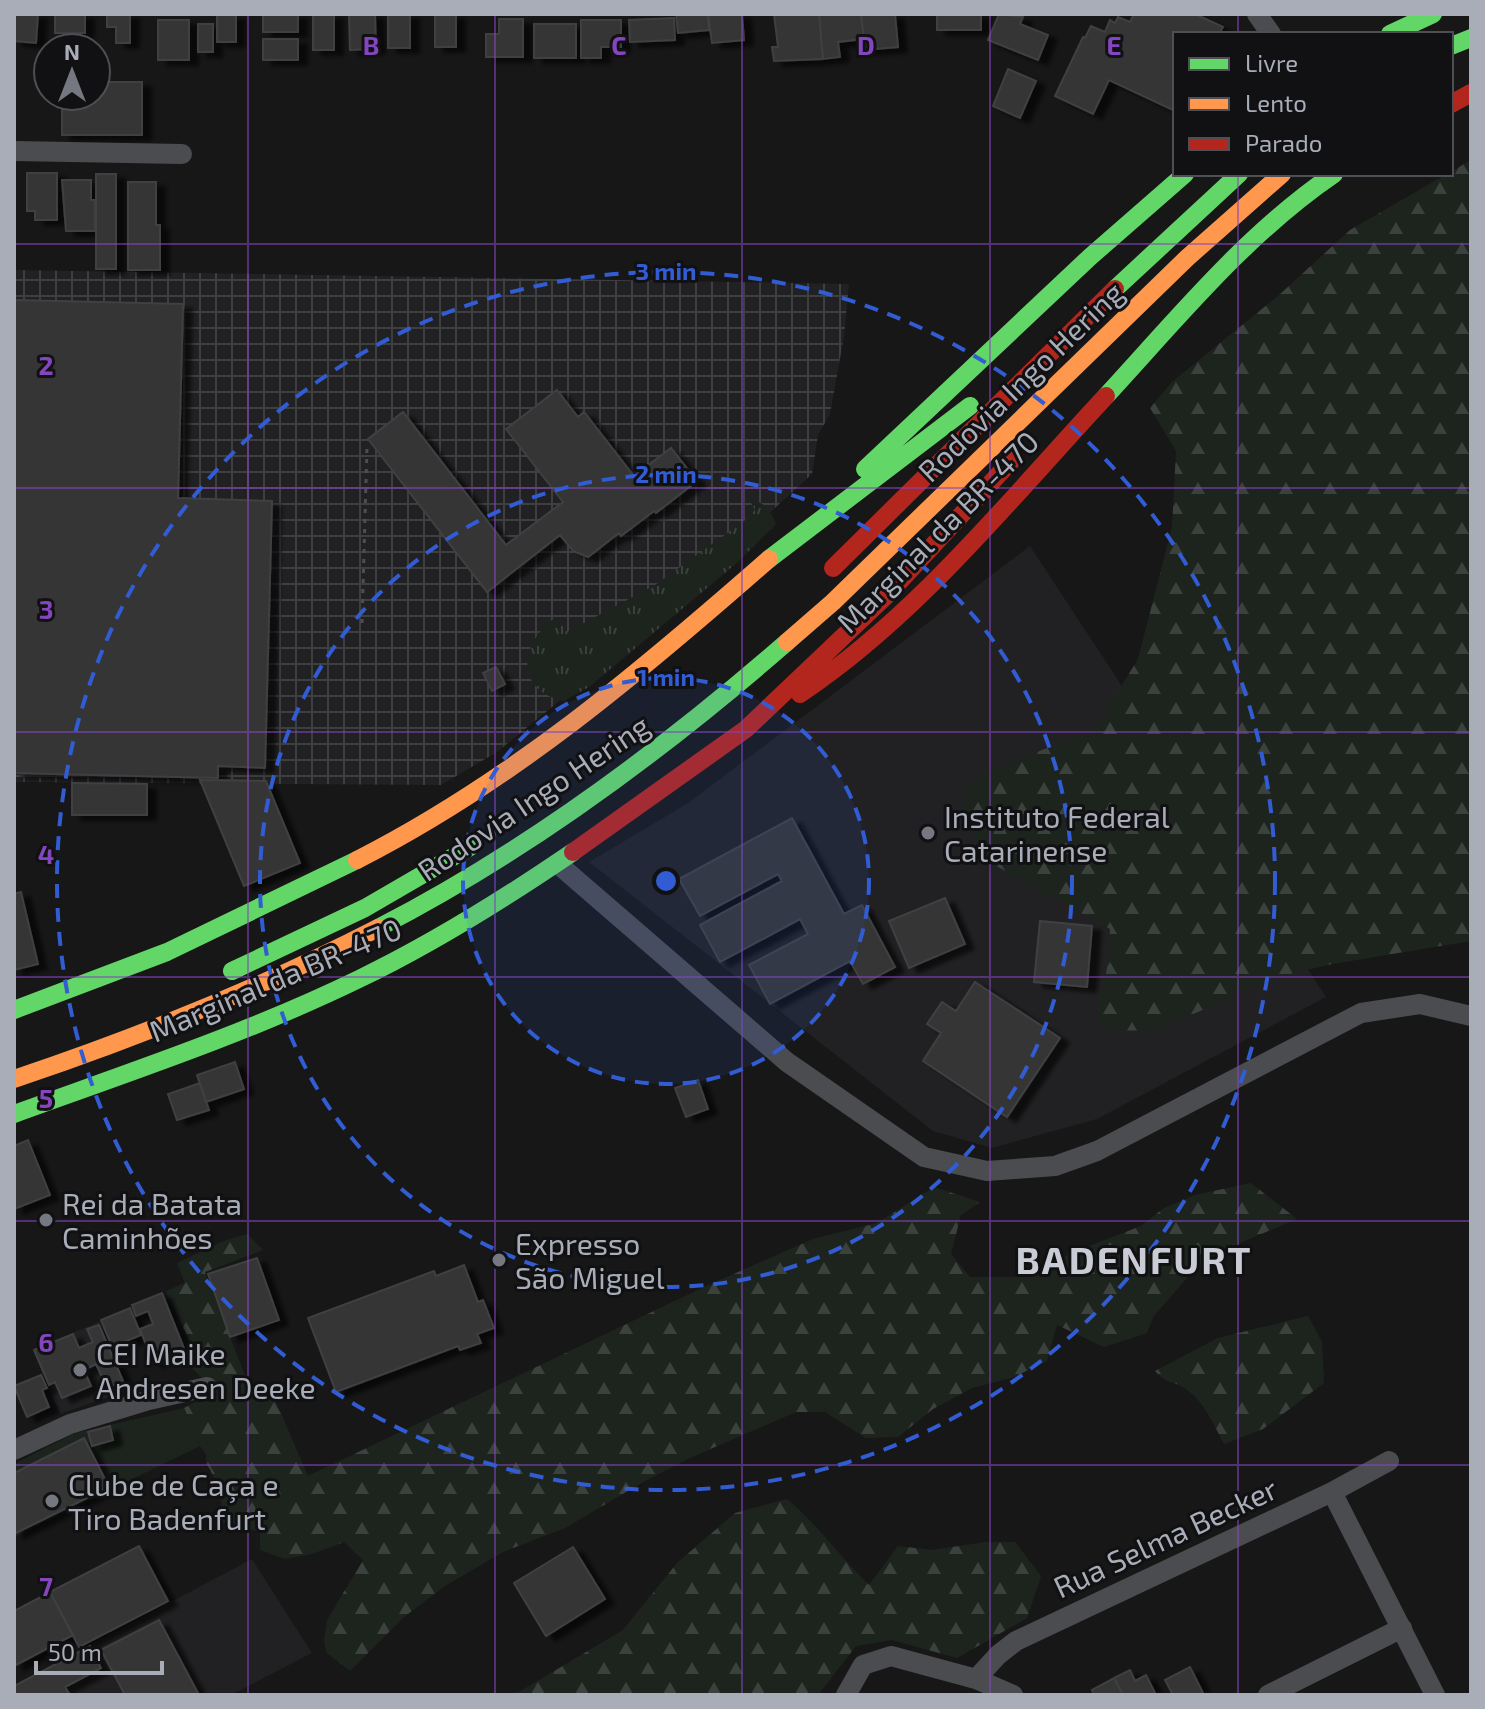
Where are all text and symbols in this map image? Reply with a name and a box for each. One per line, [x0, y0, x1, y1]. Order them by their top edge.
text: B [363, 29, 379, 60]
text: C [611, 29, 627, 60]
text: D [857, 29, 875, 60]
text: E [1106, 29, 1122, 60]
north arrow [32, 32, 112, 112]
legend [1173, 32, 1453, 176]
text: N [64, 38, 80, 64]
text: Livre [1245, 48, 1298, 77]
text: Lento [1245, 88, 1307, 117]
text: Parado [1245, 128, 1322, 157]
text: 3 min [636, 256, 696, 285]
street label: Rodovia Ingo Hering [910, 274, 1130, 488]
text: 2 [38, 349, 54, 380]
street label: Marginal da BR-470 [829, 423, 1045, 639]
text: 2 min [635, 459, 697, 488]
text: 3 [39, 593, 53, 624]
text: 1 min [637, 662, 695, 691]
street label: Rodovia Ingo Hering [410, 706, 656, 888]
place label: Instituto Federal Catarinense [944, 798, 1170, 868]
marker: Instituto Federal Catarinense [919, 824, 937, 842]
text: 4 [38, 838, 54, 869]
centre of rings [652, 867, 680, 895]
street label: Marginal da BR-470 [143, 910, 407, 1048]
text: 5 [39, 1082, 53, 1113]
place label: Rei da Batata Caminhões [62, 1185, 242, 1255]
marker: Rei da Batata Caminhões [37, 1211, 55, 1229]
place label: Expresso São Miguel [515, 1225, 665, 1295]
district label: BADENFURT [1016, 1236, 1252, 1282]
marker: Expresso São Miguel [490, 1251, 508, 1269]
text: 6 [38, 1326, 54, 1357]
place label: CEI Maike Andresen Deeke [96, 1335, 316, 1405]
marker: CEI Maike Andresen Deeke [71, 1361, 89, 1379]
place label: Clube de Caça e Tiro Badenfurt [68, 1466, 279, 1536]
street label: Rua Selma Becker [1048, 1469, 1282, 1605]
marker: Clube de Caça e Tiro Badenfurt [43, 1492, 61, 1510]
text: 7 [39, 1570, 53, 1601]
scale bar [36, 1625, 162, 1675]
text: 50 m [48, 1637, 102, 1666]

